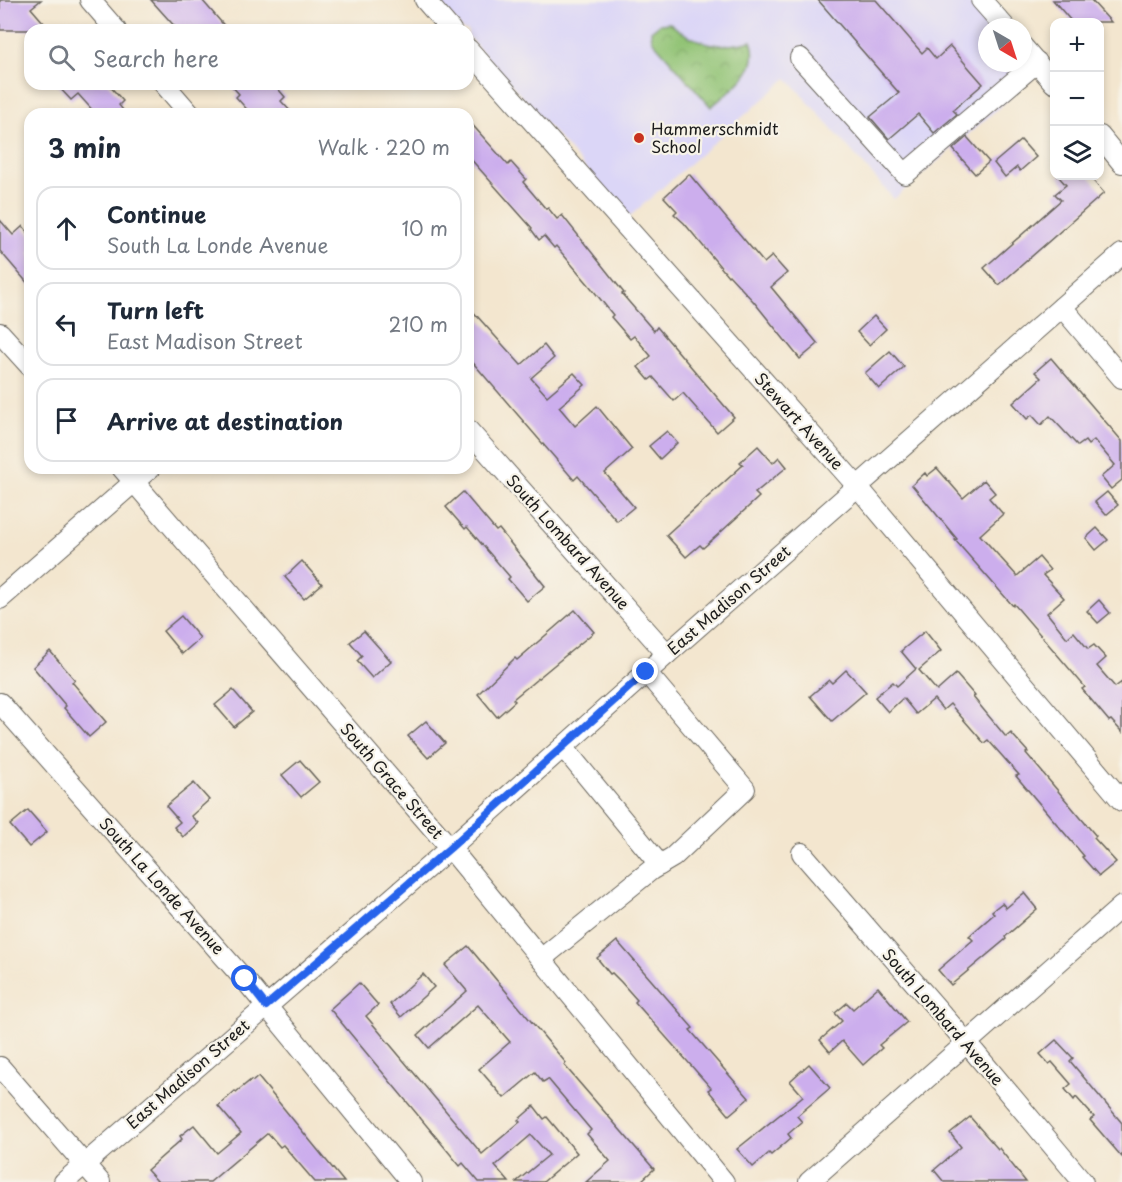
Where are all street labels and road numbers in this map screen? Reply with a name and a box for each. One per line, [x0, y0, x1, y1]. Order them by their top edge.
street label: Stewart Avenue [749, 366, 850, 474]
street label: South Lombard Avenue [501, 468, 636, 614]
street label: East Madison Street [661, 539, 796, 660]
street label: South Grace Street [336, 717, 450, 844]
street label: South La Londe Avenue [95, 812, 231, 959]
street label: South Lombard Avenue [877, 943, 1010, 1090]
street label: East Madison Street [120, 1013, 255, 1134]

